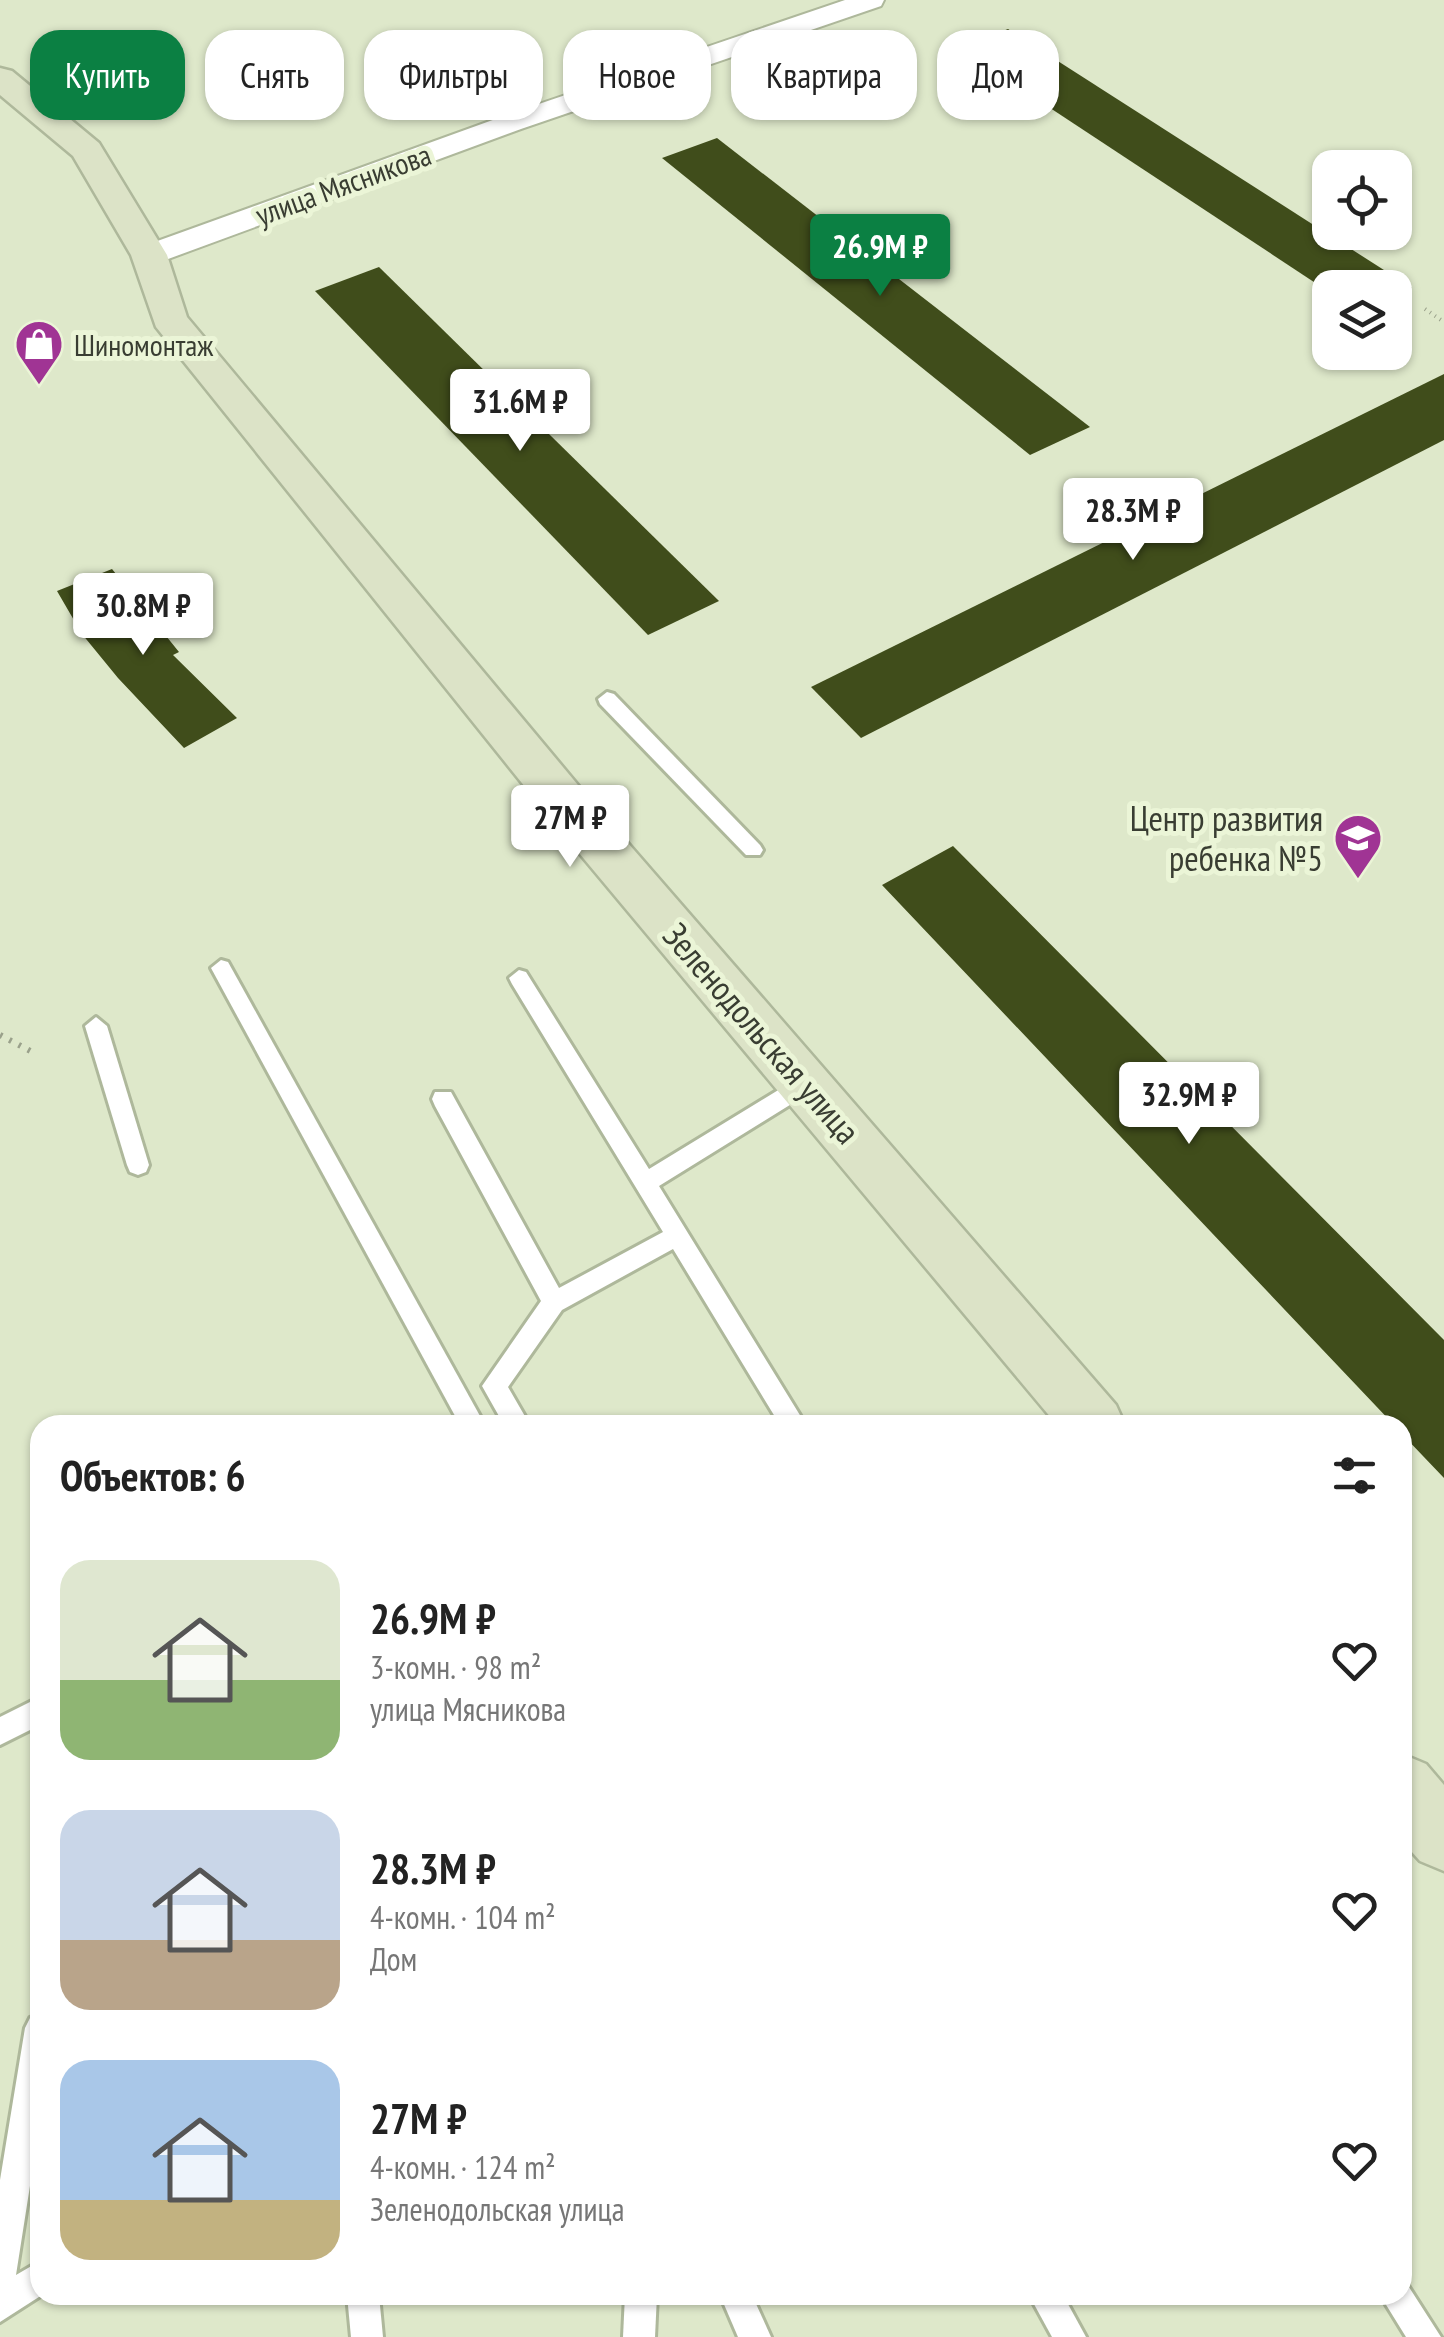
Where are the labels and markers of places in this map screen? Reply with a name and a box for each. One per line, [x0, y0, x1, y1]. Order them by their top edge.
pin: 26.9M ₽ [788, 214, 972, 299]
shop icon: Шиномонтаж [13, 318, 65, 386]
place label: Шиномонтаж [74, 325, 214, 364]
pin: 31.6M ₽ [428, 369, 612, 454]
pin: 28.3M ₽ [1041, 478, 1225, 563]
pin: 30.8M ₽ [51, 573, 235, 658]
pin: 27M ₽ [500, 785, 640, 870]
place label: Центр развития ребенка №5 [1130, 795, 1323, 881]
school or university icon: Центр развития ребенка №5 [1332, 812, 1384, 880]
pin: 32.9M ₽ [1097, 1062, 1281, 1147]

